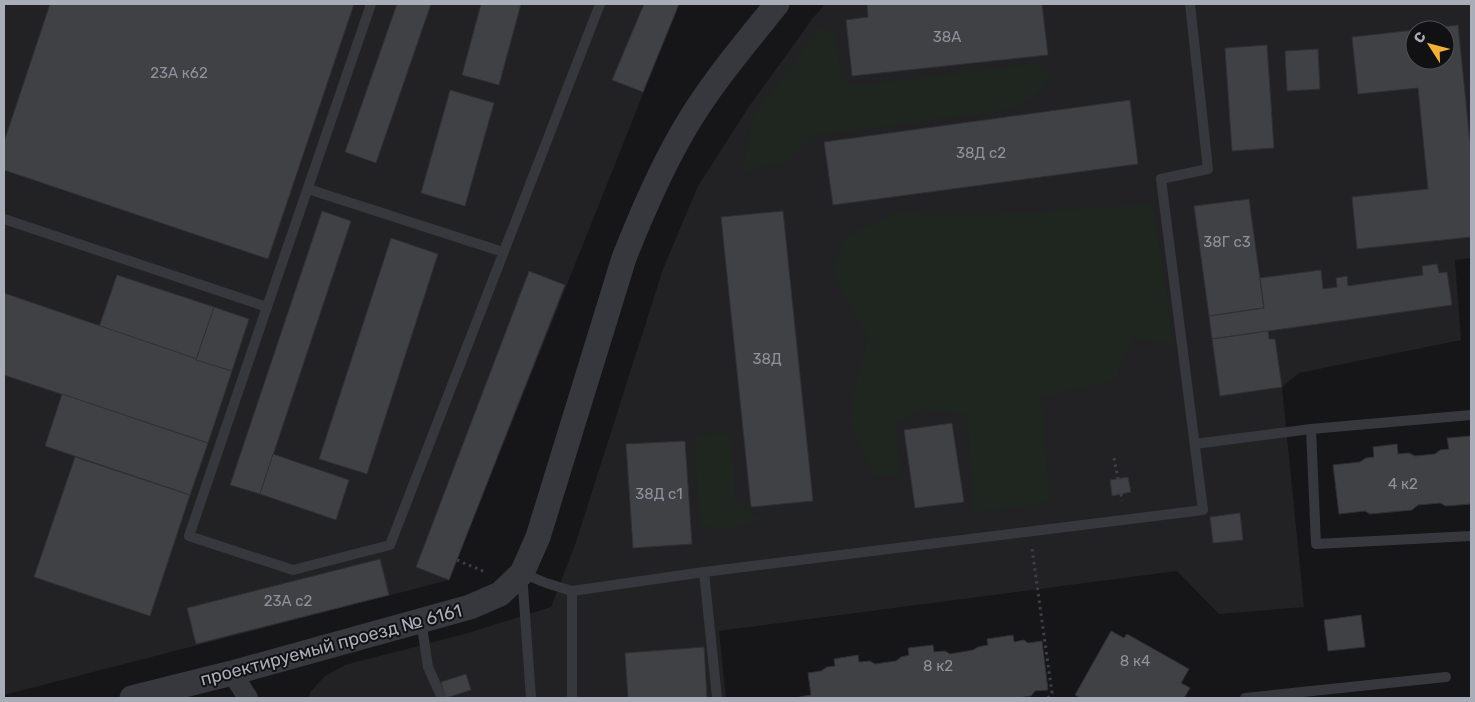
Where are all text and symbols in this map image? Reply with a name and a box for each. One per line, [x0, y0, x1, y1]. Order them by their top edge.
north arrow [1405, 20, 1455, 70]
house number: 38А [933, 28, 961, 46]
text: С [1410, 29, 1430, 47]
house number: 23А к62 [150, 64, 208, 82]
house number: 38Д с2 [956, 144, 1006, 162]
house number: 38Г с3 [1203, 233, 1251, 251]
house number: 38Д [752, 350, 782, 368]
house number: 4 к2 [1388, 475, 1418, 493]
house number: 38Д с1 [635, 485, 683, 503]
house number: 23А с2 [264, 592, 313, 610]
street label: проектируемый проезд № 6161 [198, 599, 464, 691]
house number: 8 к4 [1120, 652, 1150, 670]
house number: 8 к2 [923, 657, 953, 675]

